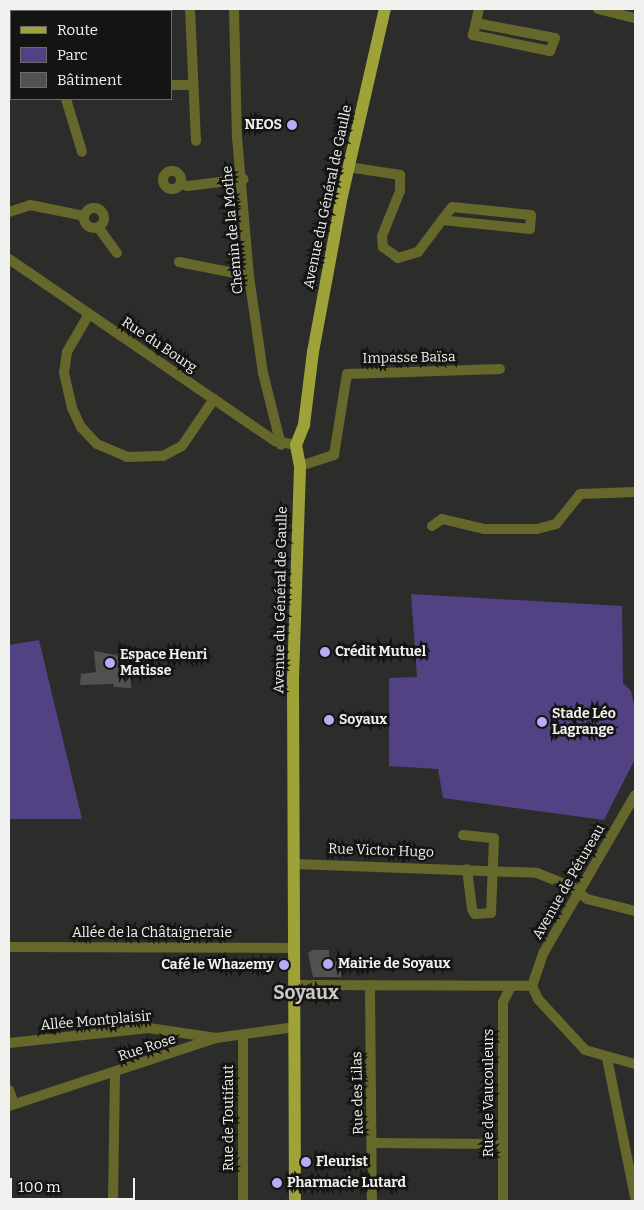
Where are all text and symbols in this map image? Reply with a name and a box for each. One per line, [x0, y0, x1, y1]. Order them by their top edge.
legend [10, 10, 172, 100]
text: Route [57, 21, 98, 39]
text: Parc [57, 46, 88, 64]
text: Bâtiment [57, 71, 122, 89]
street label: Avenue du Général de Gaulle [300, 104, 356, 290]
place label: NEOS [244, 117, 282, 133]
marker: NEOS [286, 119, 298, 131]
street label: Chemin de la Mothe [219, 165, 247, 295]
street label: Rue du Bourg [118, 314, 200, 376]
street label: Impasse Baïsa [362, 349, 456, 367]
street label: Avenue du Général de Gaulle [271, 506, 291, 694]
place label: Crédit Mutuel [335, 644, 426, 660]
marker: Crédit Mutuel [319, 646, 331, 658]
place label: Espace Henri Matisse [120, 647, 207, 680]
marker: Espace Henri Matisse [104, 657, 116, 669]
place label: Stade Léo Lagrange [552, 706, 616, 739]
place label: Soyaux [339, 712, 387, 728]
marker: Soyaux [323, 714, 335, 726]
marker: Stade Léo Lagrange [536, 716, 548, 728]
street label: Avenue de Pétureau [529, 821, 609, 943]
street label: Rue Victor Hugo [328, 841, 434, 861]
street label: Allée de la Châtaigneraie [72, 925, 232, 941]
place label: Mairie de Soyaux [338, 956, 450, 972]
place label: Café le Whazemy [161, 957, 274, 973]
marker: Mairie de Soyaux [322, 958, 334, 970]
marker: Café le Whazemy [278, 959, 290, 971]
district label: Soyaux [273, 982, 339, 1004]
street label: Allée Montplaisir [40, 1008, 152, 1034]
street label: Rue de Vaucouleurs [481, 1029, 497, 1157]
street label: Rue Rose [116, 1031, 178, 1065]
street label: Rue des Lilas [349, 1051, 367, 1135]
street label: Rue de Toutifaut [221, 1065, 237, 1171]
place label: Fleurist [316, 1154, 368, 1170]
marker: Fleurist [300, 1156, 312, 1168]
scale bar [12, 1168, 138, 1200]
place label: Pharmacie Lutard [287, 1175, 406, 1191]
marker: Pharmacie Lutard [271, 1177, 283, 1189]
text: 100 m [18, 1178, 61, 1196]

